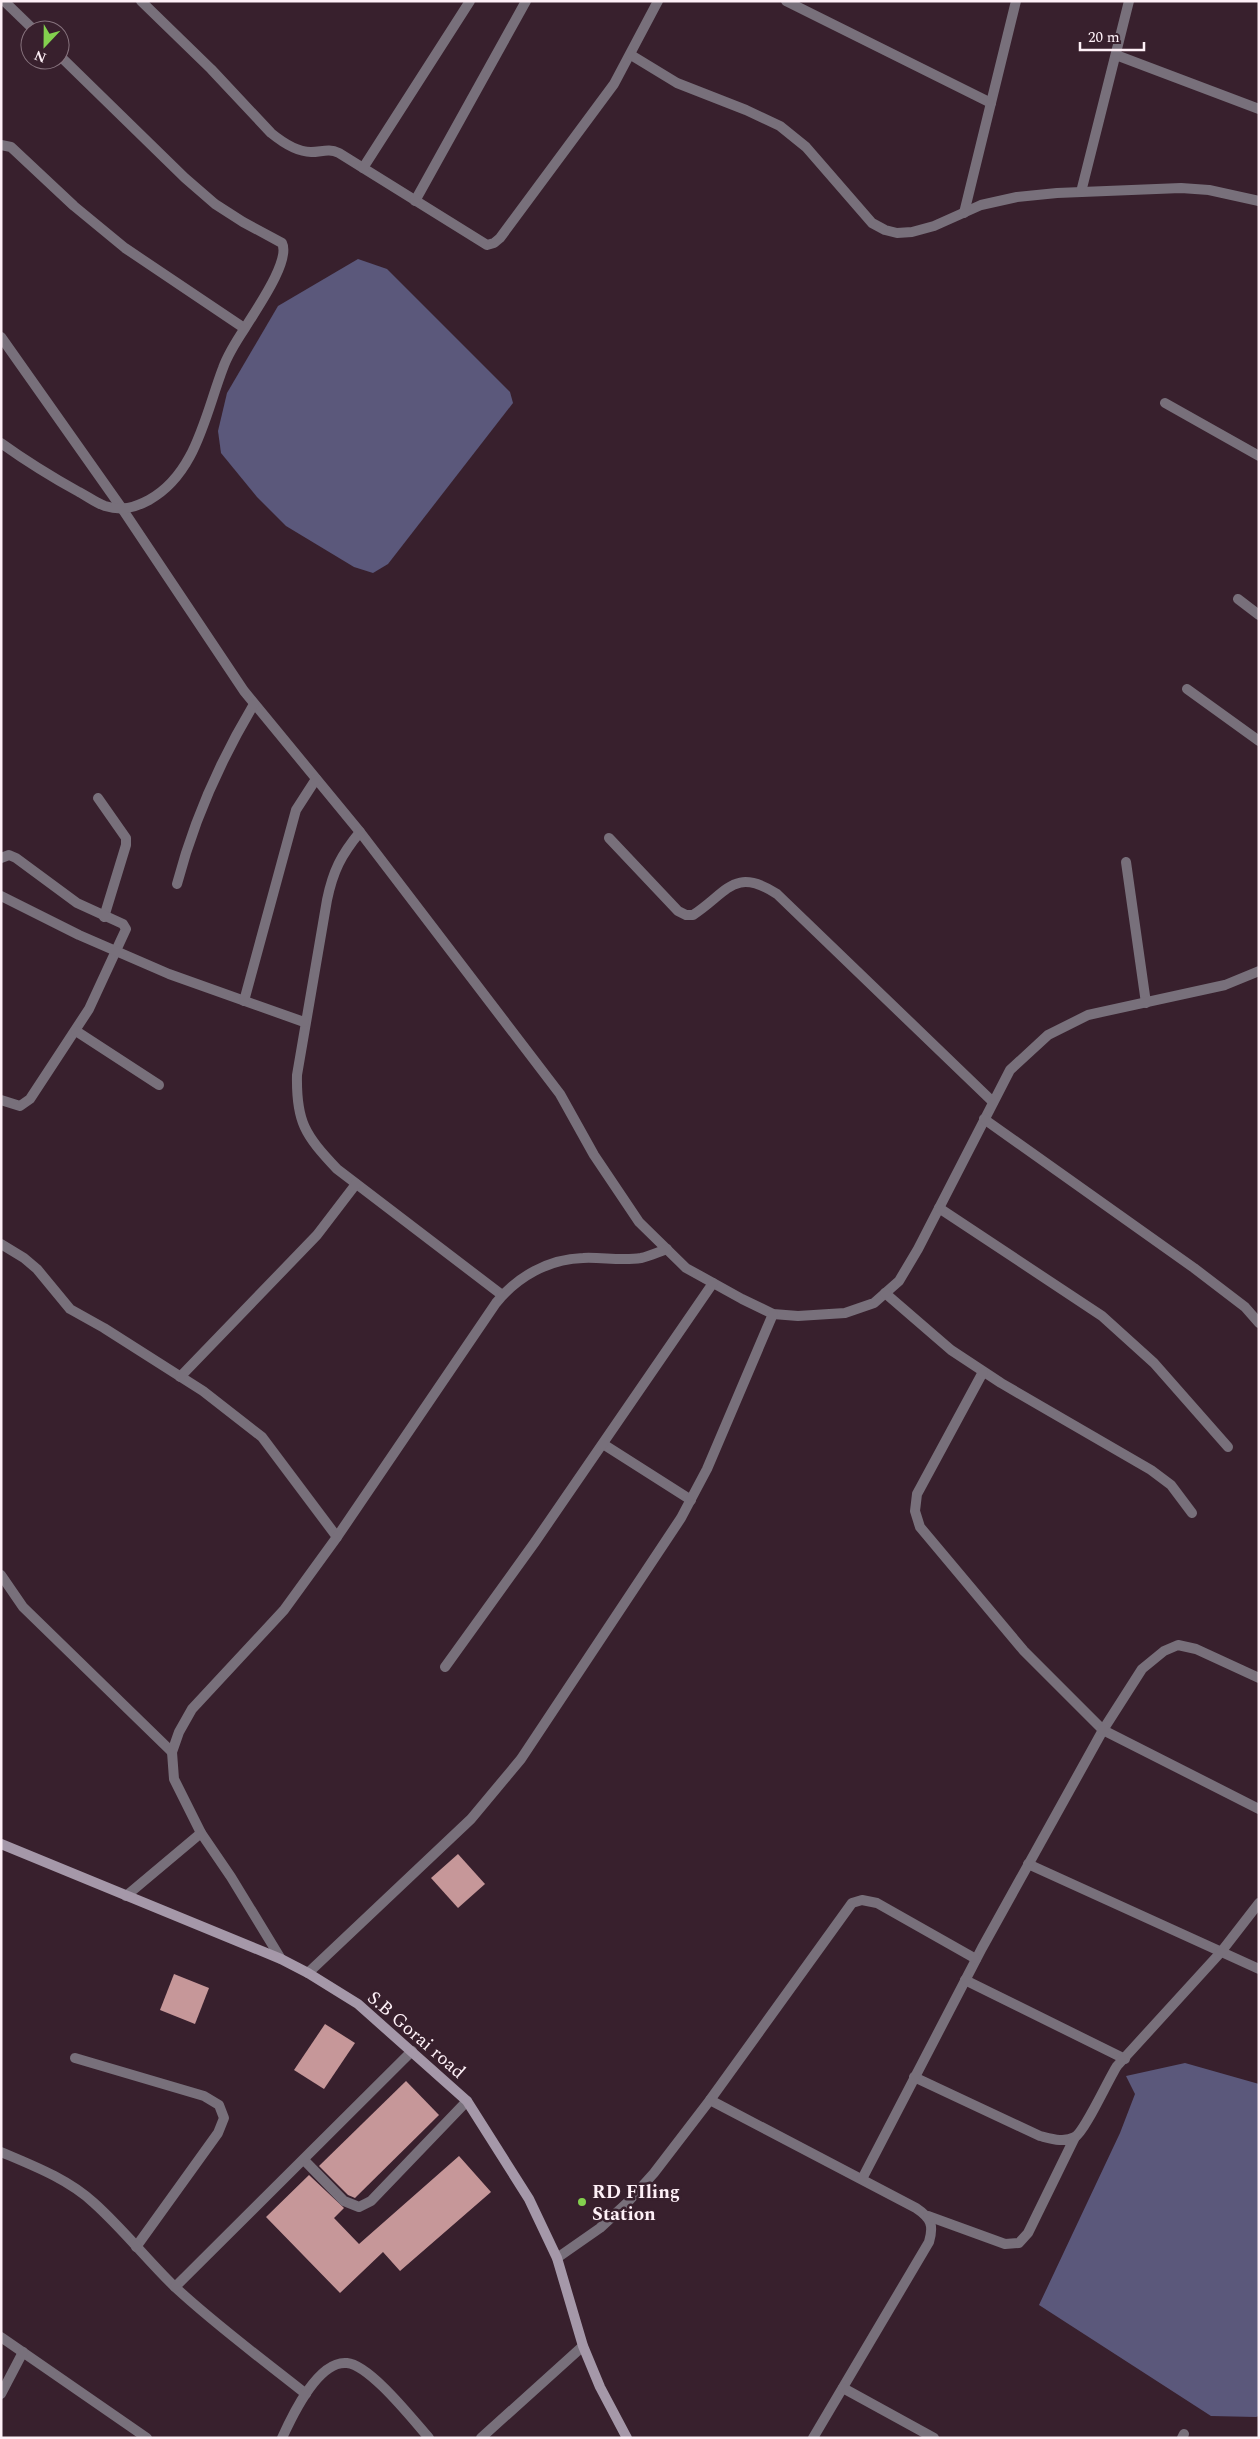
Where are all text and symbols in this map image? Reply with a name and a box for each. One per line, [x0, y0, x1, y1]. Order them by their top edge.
north arrow [20, 20, 70, 70]
scale bar [1080, 20, 1144, 52]
text: 20 m [1088, 26, 1120, 49]
text: N [31, 45, 50, 68]
street label: S.B Gorai road [360, 1984, 472, 2086]
place label: RD FIling Station [592, 2178, 680, 2229]
marker: RD FIling Station [576, 2196, 588, 2208]

